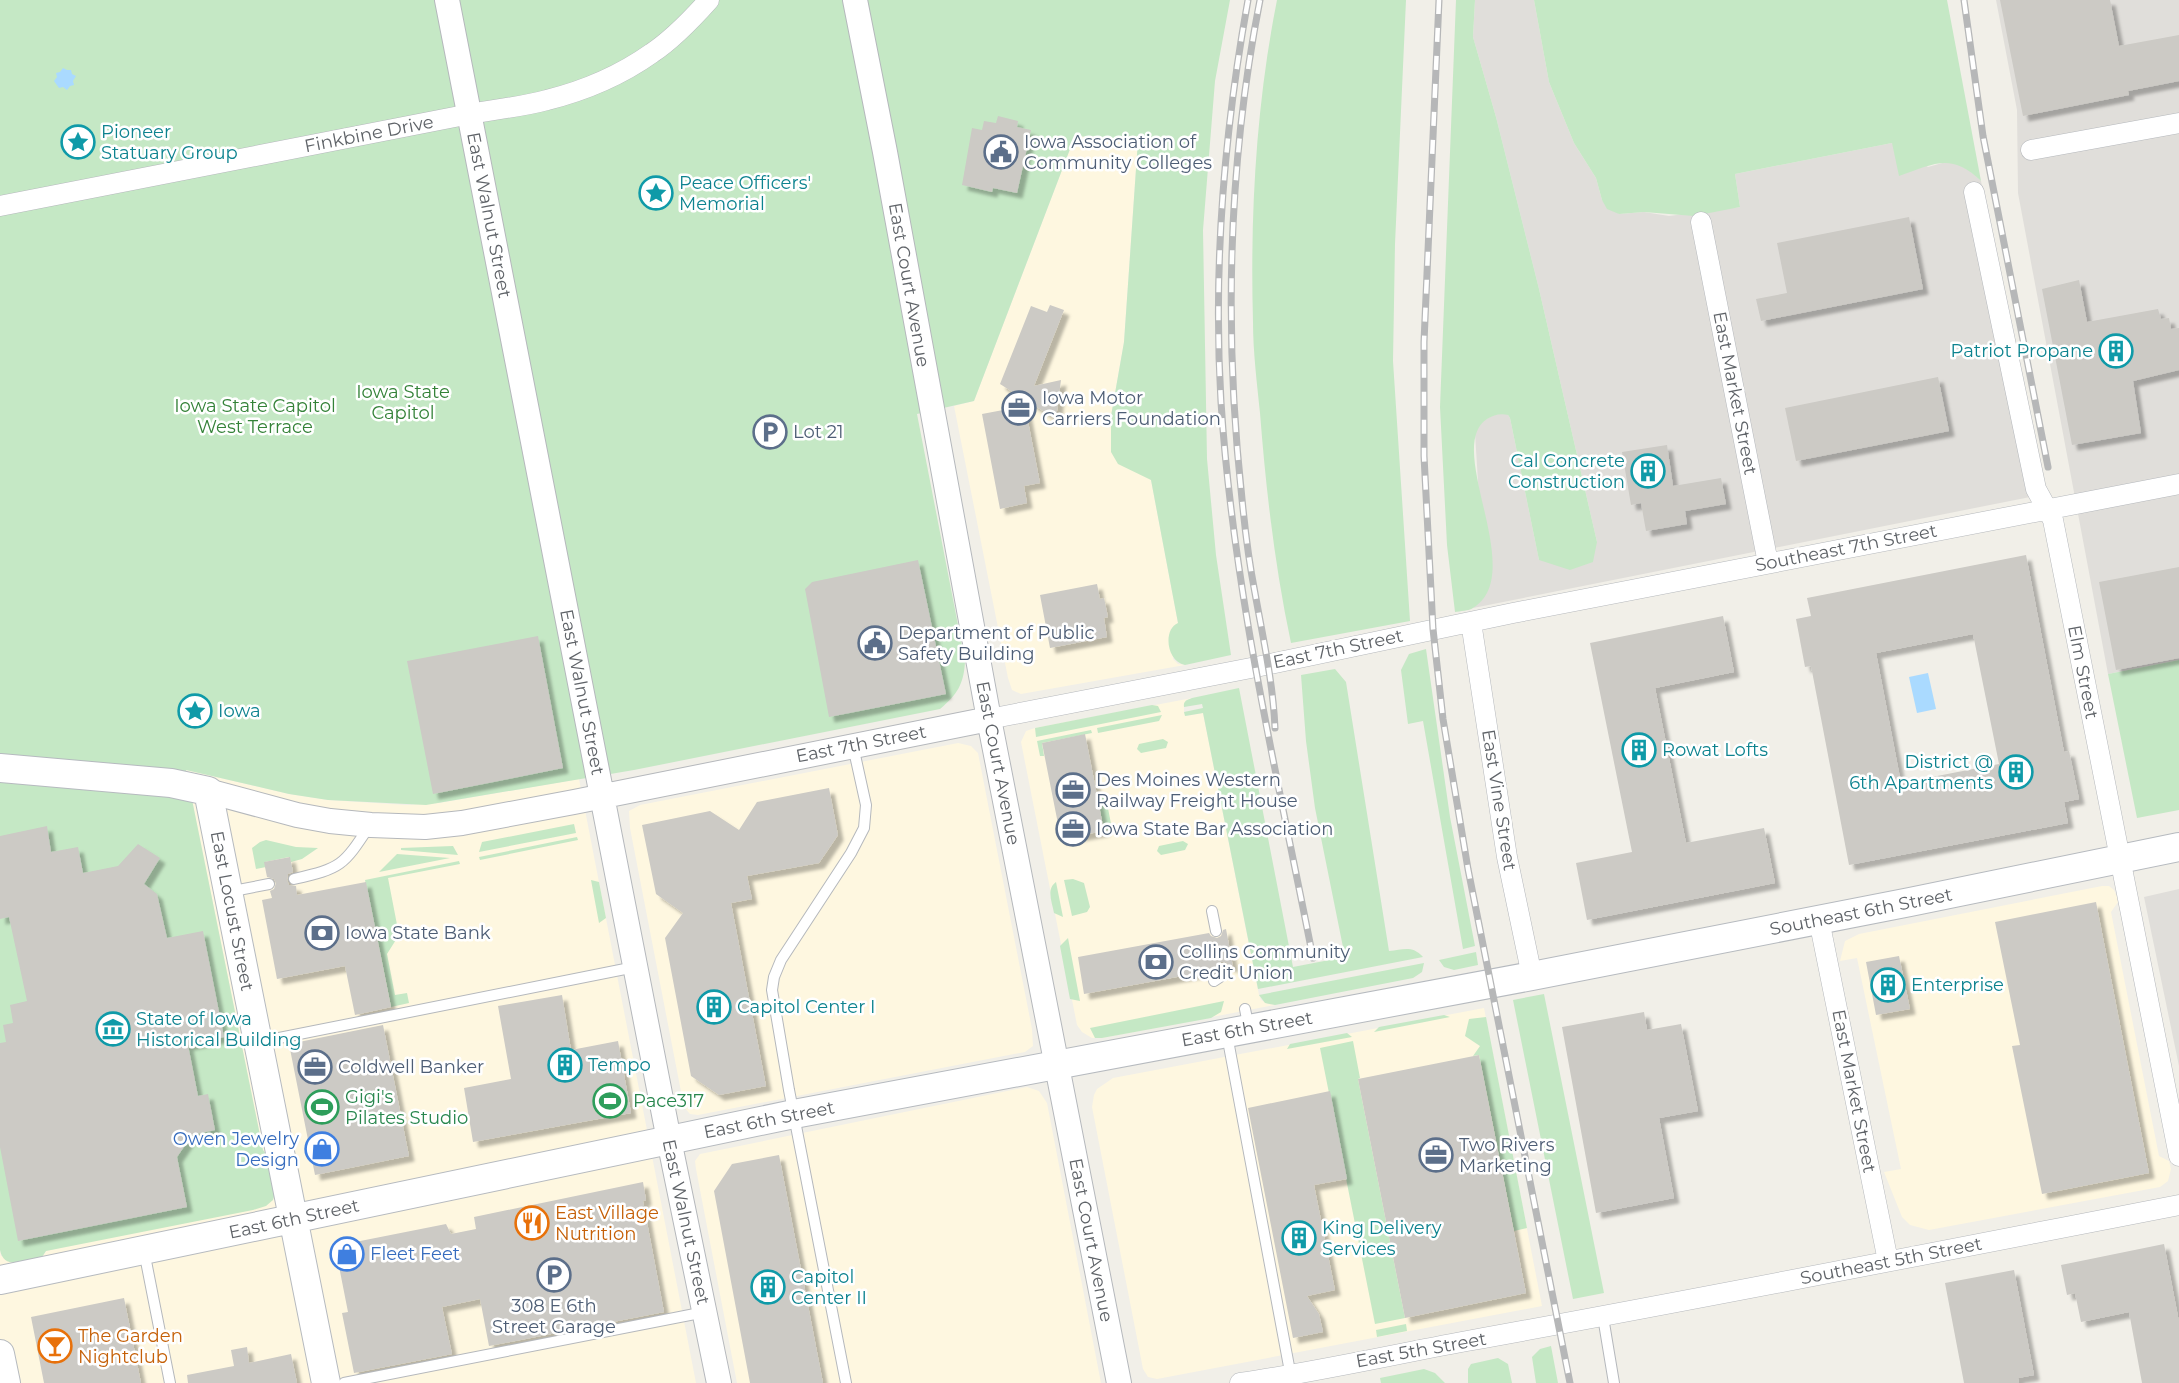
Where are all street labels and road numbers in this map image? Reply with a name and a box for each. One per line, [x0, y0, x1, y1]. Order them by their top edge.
street label: Finkbine Drive [303, 111, 436, 157]
street label: East Walnut Street [462, 130, 516, 300]
street label: East Court Avenue [884, 201, 934, 369]
street label: East Market Street [1708, 309, 1762, 477]
street label: Southeast 7th Street [1753, 520, 1939, 576]
street label: East Walnut Street [555, 607, 609, 777]
street label: Elm Street [2063, 623, 2103, 721]
street label: East 7th Street [1271, 624, 1405, 674]
street label: East Court Avenue [971, 679, 1025, 847]
street label: East 7th Street [794, 721, 928, 767]
street label: East Vine Street [1477, 728, 1521, 872]
street label: East Locust Street [206, 829, 258, 993]
street label: Southeast 6th Street [1768, 884, 1954, 940]
street label: East 6th Street [1180, 1007, 1314, 1051]
street label: East Market Street [1827, 1007, 1881, 1175]
street label: East 6th Street [702, 1097, 836, 1143]
street label: East Walnut Street [658, 1137, 714, 1307]
street label: East Court Avenue [1064, 1156, 1118, 1324]
street label: East 6th Street [227, 1194, 361, 1244]
street label: Southeast 5th Street [1798, 1233, 1984, 1289]
street label: East 5th Street [1354, 1328, 1488, 1372]

